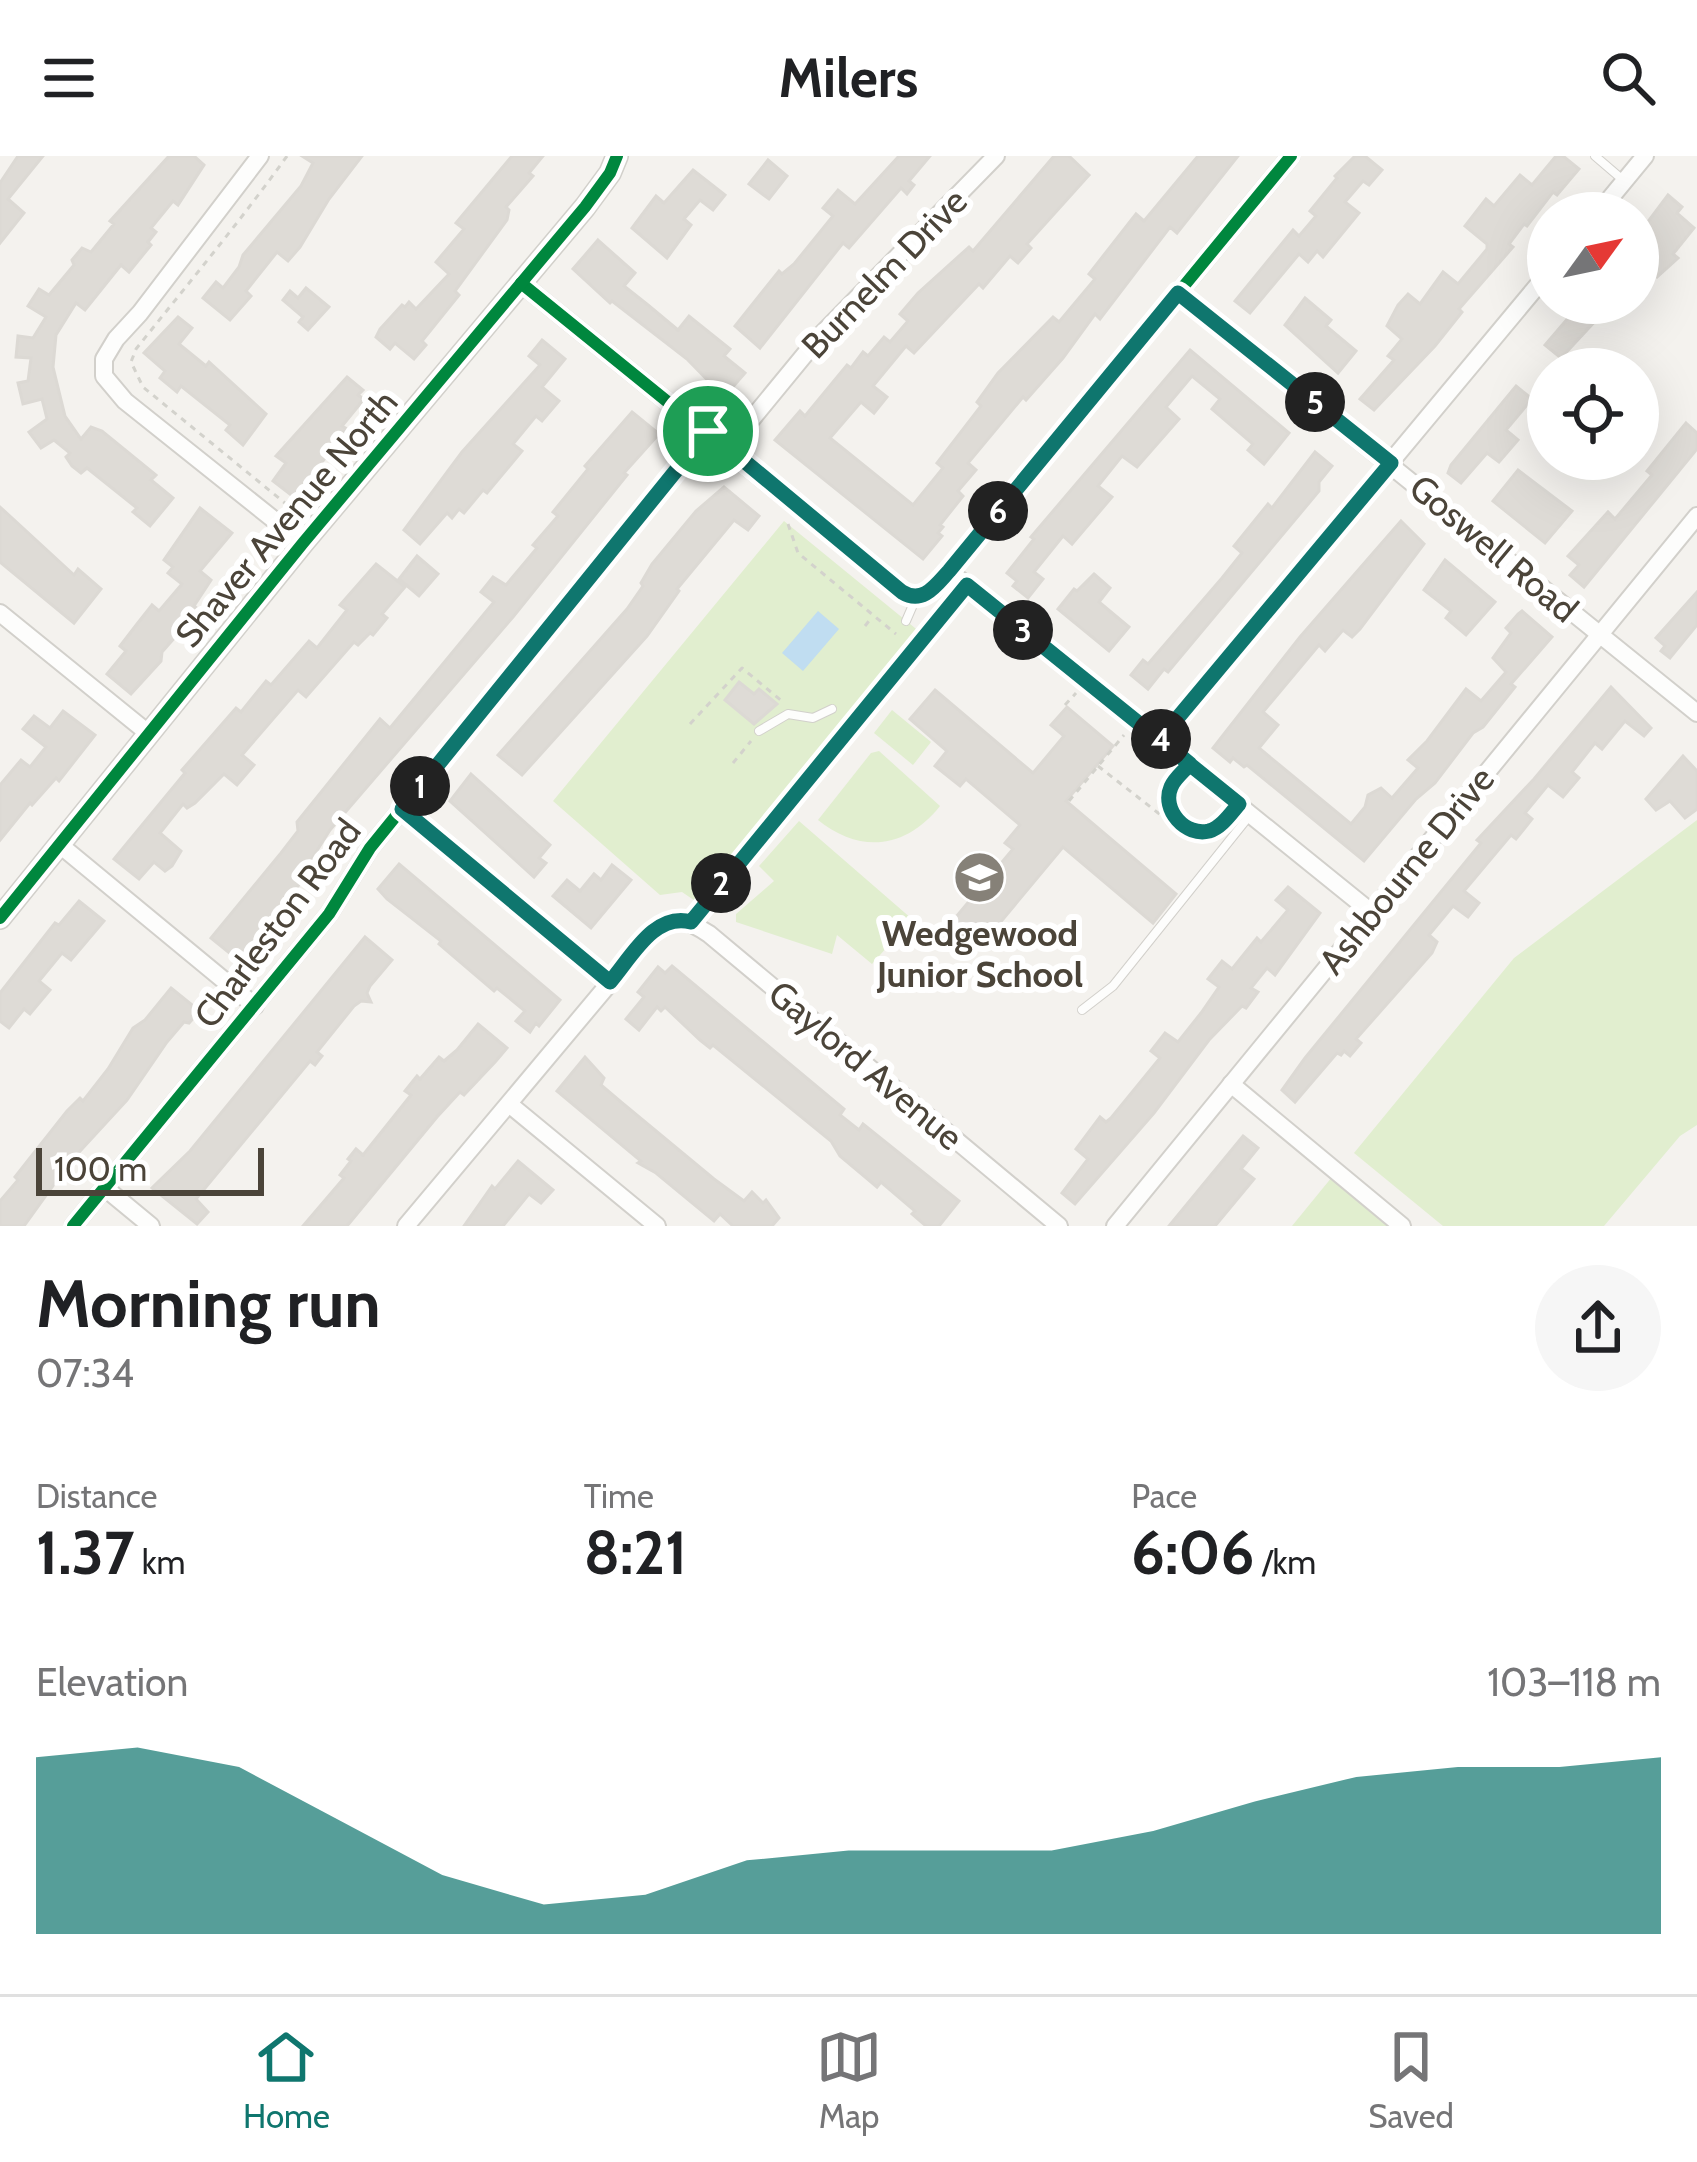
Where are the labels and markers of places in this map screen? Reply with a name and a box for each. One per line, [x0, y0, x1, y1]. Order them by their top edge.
pin: 5 [1285, 372, 1345, 432]
pin [657, 380, 759, 482]
pin: 6 [968, 481, 1028, 541]
pin: 3 [993, 600, 1053, 660]
pin: 4 [1131, 709, 1191, 769]
pin: 1 [390, 756, 450, 816]
school or university icon: Wedgewood Junior School [952, 849, 1008, 905]
pin: 2 [691, 853, 751, 913]
place label: Wedgewood Junior School [876, 911, 1083, 996]

